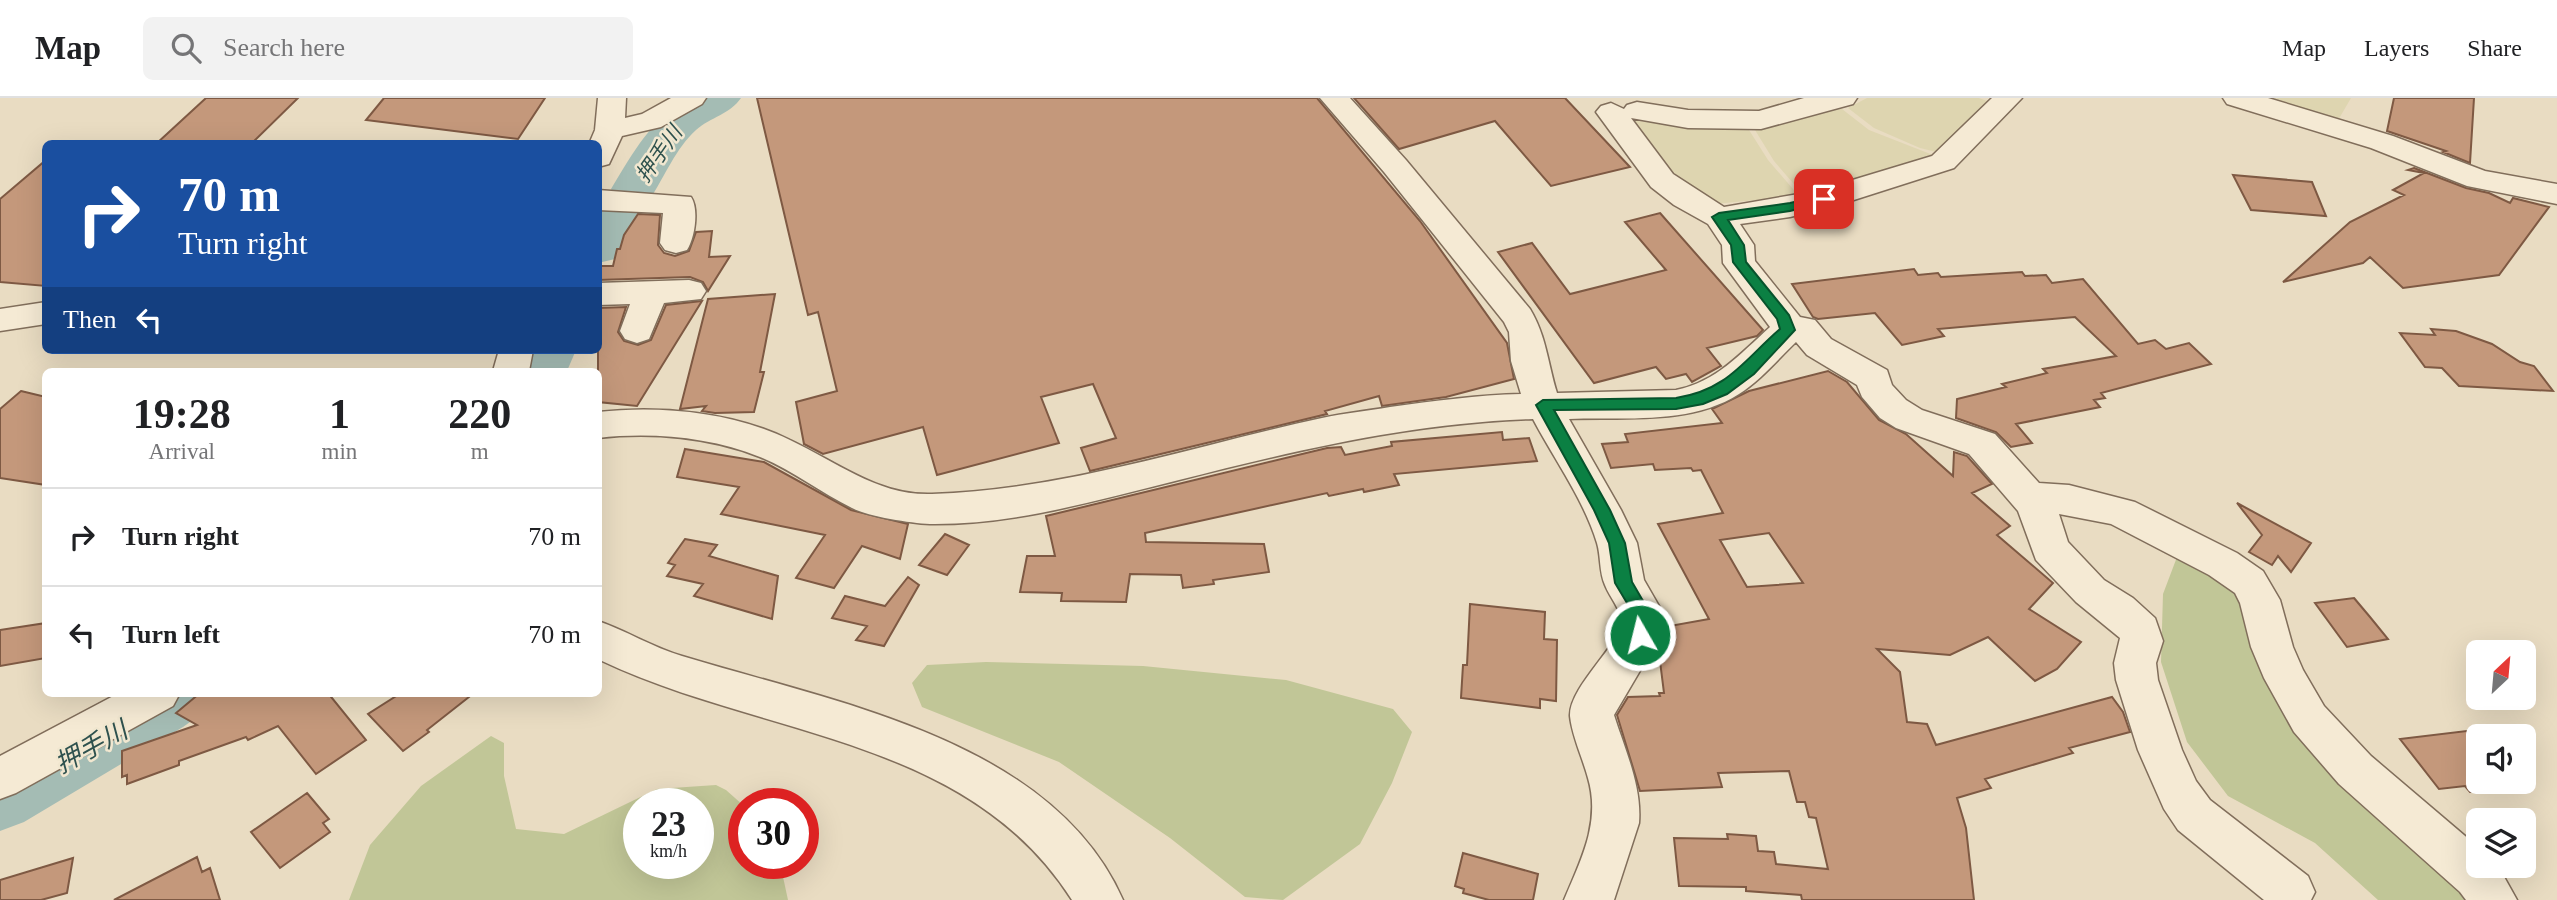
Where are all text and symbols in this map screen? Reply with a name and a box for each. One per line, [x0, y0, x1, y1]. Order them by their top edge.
search box [143, 17, 633, 80]
icon: search [167, 29, 205, 67]
text: Map [35, 30, 101, 66]
text: Search here [223, 33, 345, 62]
text: Map [2282, 35, 2326, 61]
text: Layers [2364, 35, 2429, 61]
text: Share [2467, 35, 2522, 61]
water label: 押手川 [631, 120, 688, 187]
text: 70 m [178, 167, 280, 222]
icon: right [63, 168, 154, 259]
pin [1794, 169, 1854, 229]
icon: arrive [1805, 180, 1843, 218]
text: Turn right [178, 225, 308, 261]
icon: left [130, 301, 168, 339]
text: Then [63, 305, 116, 334]
text: 19:28 [133, 391, 231, 437]
text: 1 [329, 391, 350, 437]
text: 220 [448, 391, 511, 437]
text: Arrival [149, 439, 215, 464]
text: min [322, 439, 357, 464]
text: m [471, 439, 489, 464]
icon: right [63, 518, 101, 556]
text: Turn right [122, 522, 239, 551]
text: 70 m [528, 522, 581, 551]
position arrow [1603, 598, 1677, 672]
icon: left [63, 616, 101, 654]
text: Turn left [122, 620, 220, 649]
text: 70 m [528, 620, 581, 649]
north arrow [2466, 640, 2536, 710]
map controls [2466, 640, 2536, 878]
water label: 押手川 [50, 714, 135, 779]
button: sound [2466, 724, 2536, 794]
speed limit sign: 30 [728, 788, 819, 879]
text: 23 [651, 805, 686, 844]
button: layers [2466, 808, 2536, 878]
text: km/h [650, 841, 687, 861]

